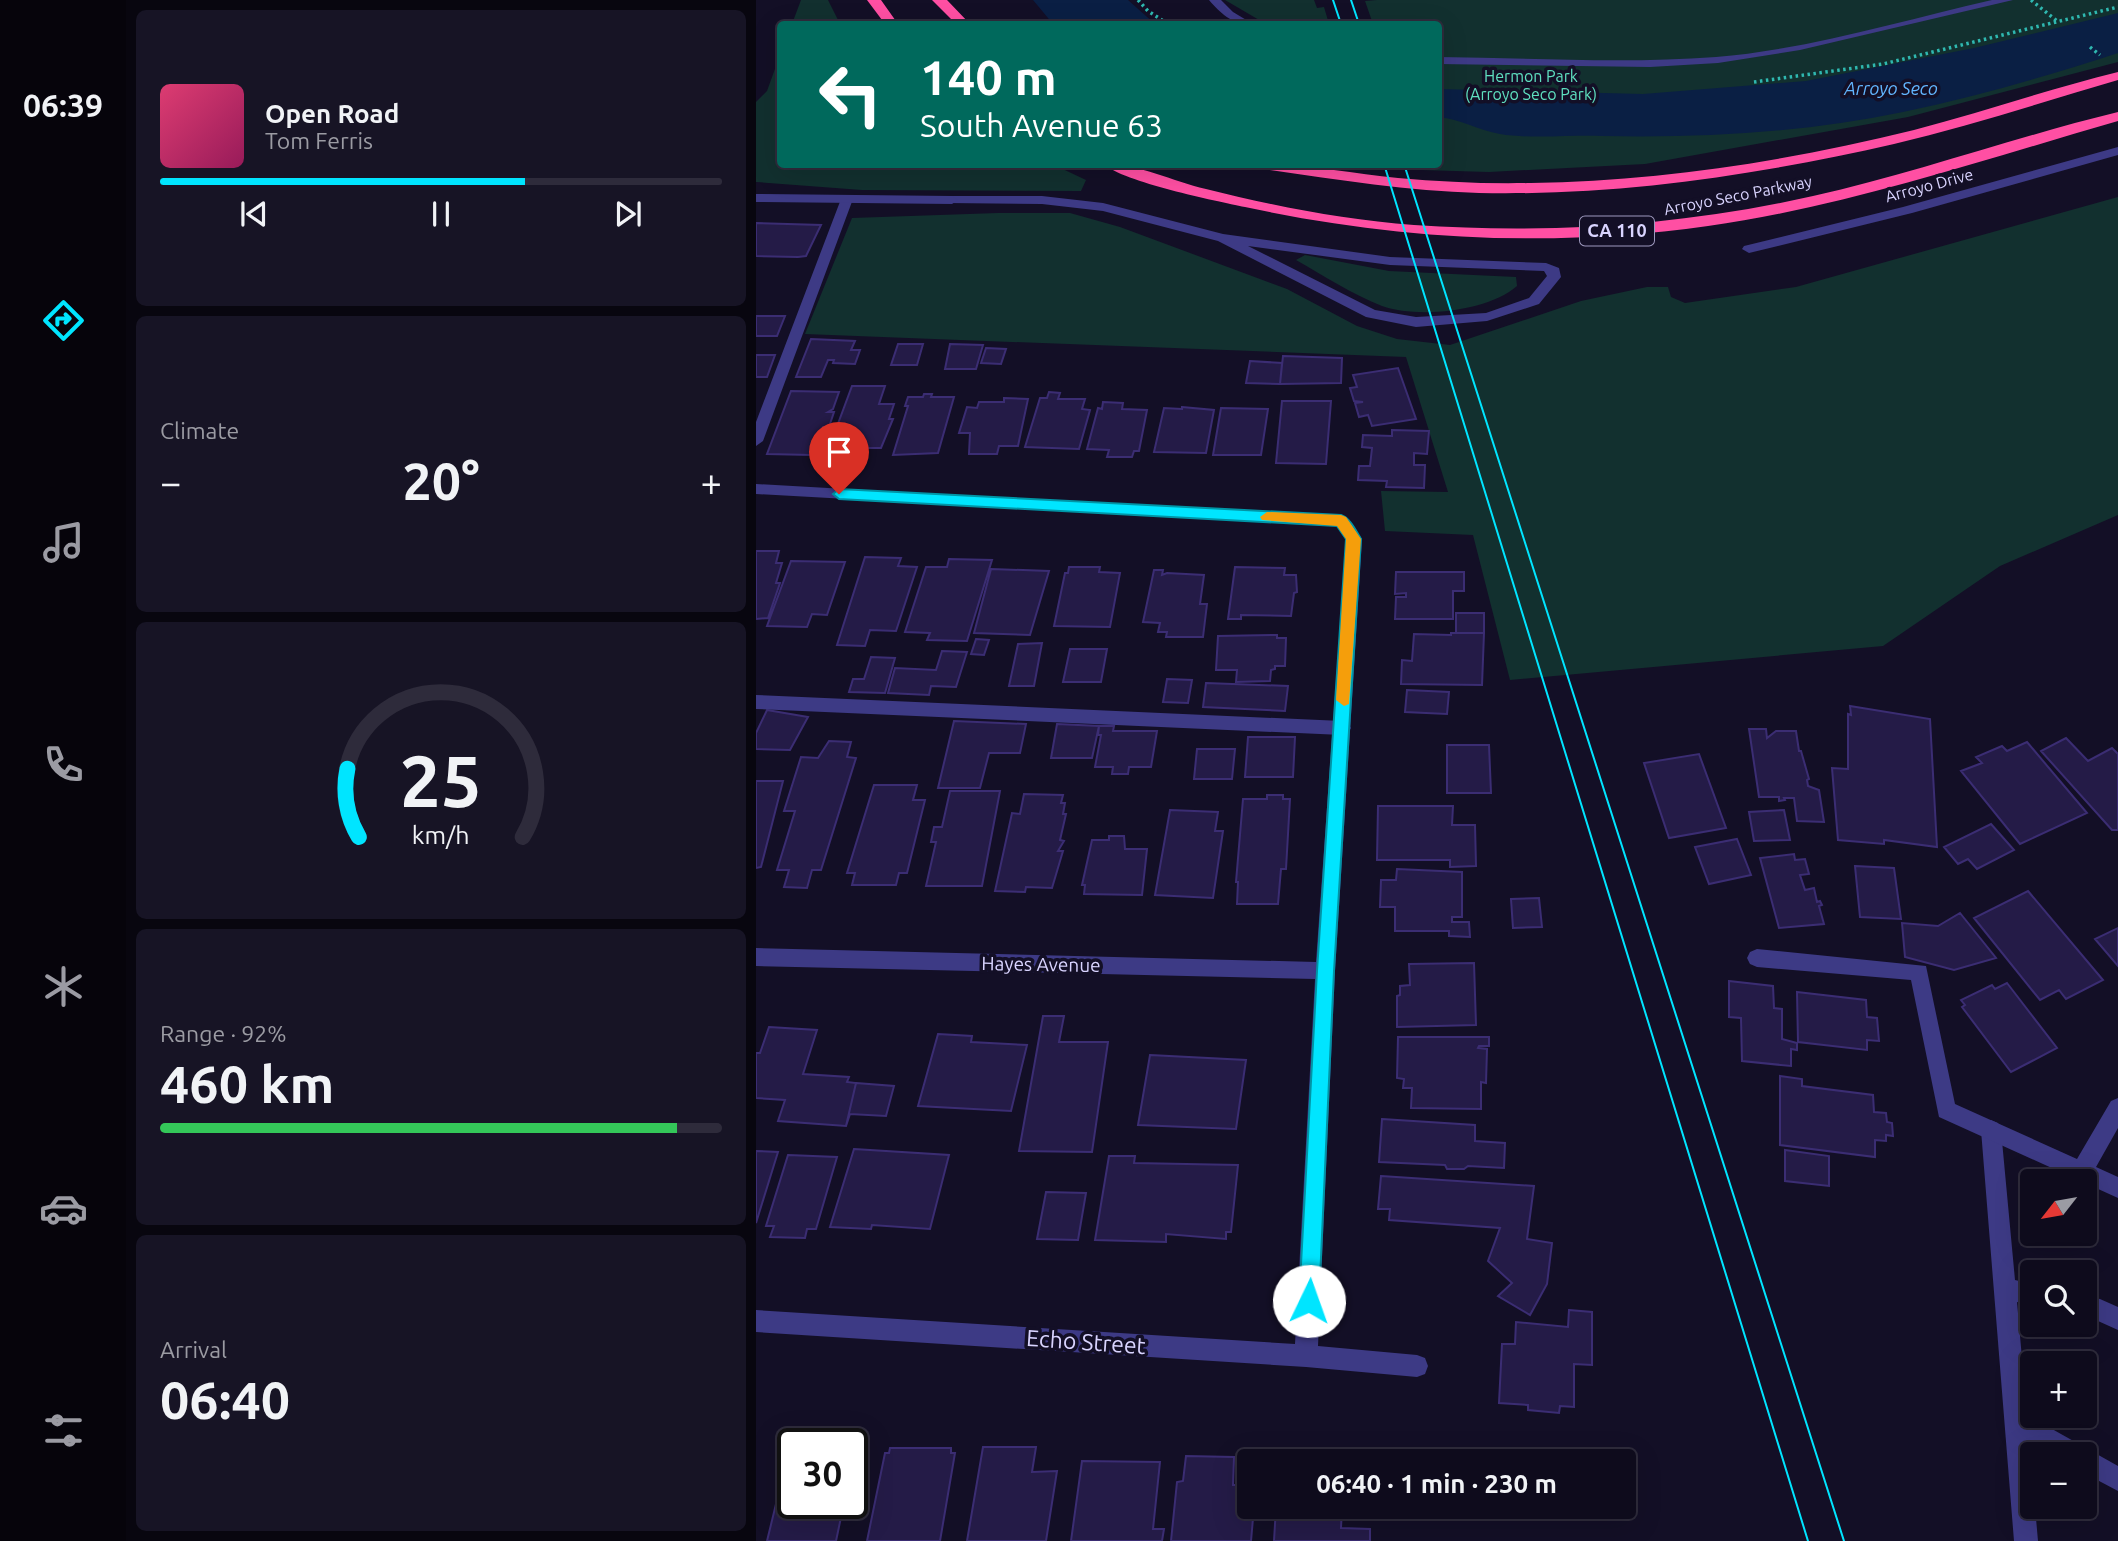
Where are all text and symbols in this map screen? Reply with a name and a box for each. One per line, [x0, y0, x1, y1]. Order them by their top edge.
icon: left [805, 49, 896, 140]
text: 140 m [920, 49, 1057, 104]
park label: Hermon Park (Arroyo Seco Park) [1465, 67, 1597, 104]
water label: Arroyo Seco [1843, 78, 1938, 98]
text: 06:39 [23, 87, 103, 123]
text: Open Road [265, 99, 399, 128]
text: South Avenue 63 [920, 107, 1163, 143]
text: Tom Ferris [265, 128, 373, 153]
street label: Arroyo Drive [1883, 165, 1975, 205]
street label: Arroyo Seco Parkway [1662, 172, 1814, 218]
icon: previous [235, 195, 273, 233]
icon: pause [422, 195, 460, 233]
icon: next [609, 195, 647, 233]
road number: CA 110 [1580, 216, 1654, 246]
icon: directions [39, 296, 88, 345]
text: Climate [160, 418, 239, 443]
pin [809, 422, 869, 494]
icon: arrive [820, 433, 858, 471]
text: 20° [402, 452, 480, 510]
text: − [160, 461, 181, 503]
text: + [701, 461, 722, 503]
icon: music [39, 518, 88, 567]
text: 25 [400, 739, 482, 821]
icon: phone [39, 740, 88, 789]
text: km/h [412, 820, 470, 848]
street label: Hayes Avenue [981, 952, 1101, 976]
icon: climate [39, 962, 88, 1011]
text: Range · 92% [160, 1021, 287, 1046]
text: 460 km [160, 1055, 334, 1113]
north arrow [2020, 1169, 2096, 1246]
map controls [2020, 1169, 2097, 1519]
icon: car [39, 1184, 88, 1233]
button: search [2020, 1260, 2097, 1337]
position arrow [1272, 1264, 1346, 1338]
street label: Echo Street [1025, 1325, 1147, 1358]
text: Arrival [160, 1337, 227, 1362]
button: + [2020, 1351, 2097, 1428]
text: 06:40 [160, 1371, 290, 1429]
icon: filters [39, 1406, 88, 1455]
speed limit sign: 30 [777, 1428, 868, 1519]
button: − [2020, 1442, 2097, 1519]
text: 06:40 · 1 min · 230 m [1316, 1469, 1557, 1498]

